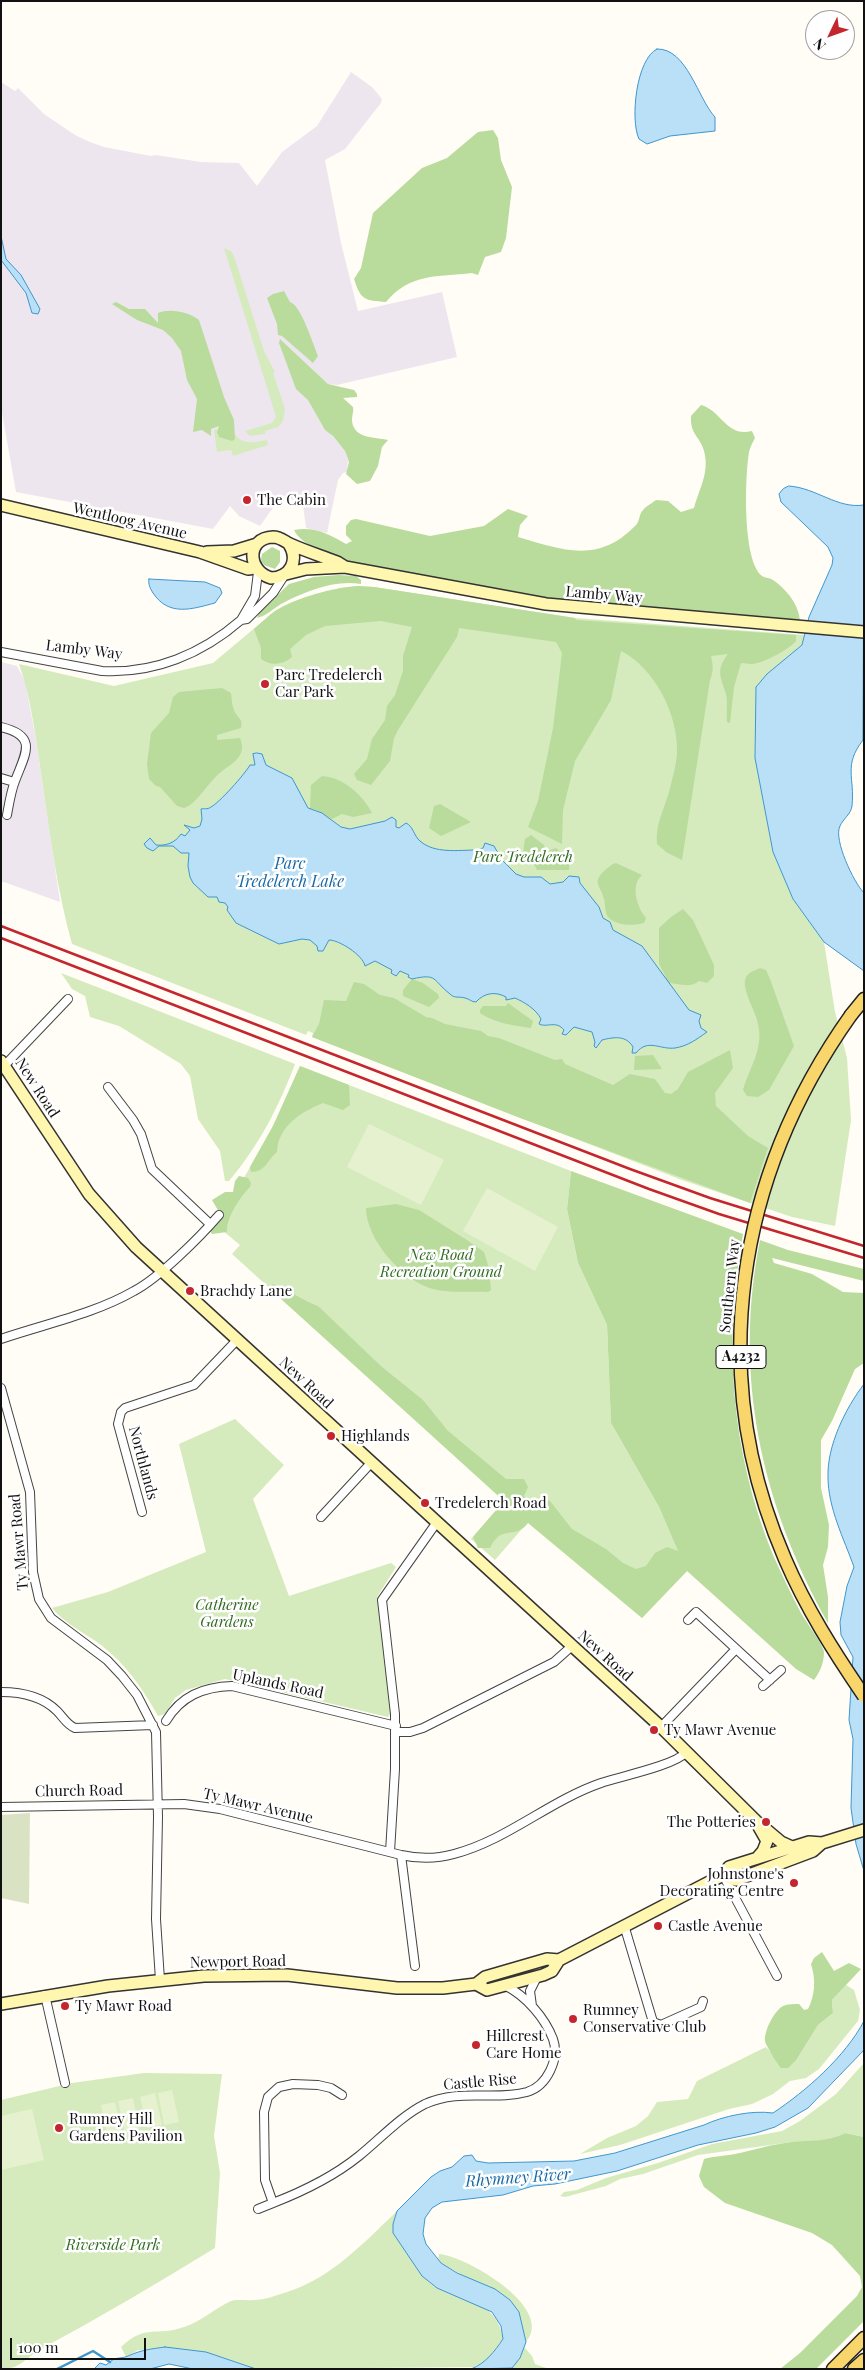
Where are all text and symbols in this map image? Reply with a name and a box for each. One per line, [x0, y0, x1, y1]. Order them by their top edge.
north arrow [805, 10, 855, 60]
text: N [809, 35, 830, 55]
place label: The Cabin [257, 491, 326, 509]
marker: The Cabin [241, 494, 253, 506]
street label: Wentloog Avenue [71, 499, 189, 543]
street label: Lamby Way [565, 583, 643, 607]
street label: Lamby Way [45, 636, 123, 664]
place label: Parc Tredelerch Car Park [275, 666, 382, 701]
marker: Parc Tredelerch Car Park [259, 678, 271, 690]
park label: Parc Tredelerch [473, 848, 573, 866]
water label: Parc Tredelerch Lake [236, 854, 344, 892]
street label: New Road [11, 1055, 63, 1121]
street label: Southern Way [716, 1238, 744, 1334]
park label: New Road Recreation Ground [380, 1246, 502, 1281]
place label: Brachdy Lane [200, 1282, 292, 1300]
marker: Brachdy Lane [184, 1285, 196, 1297]
road number: A4232 [716, 1345, 766, 1368]
street label: New Road [275, 1353, 337, 1413]
street label: Northlands [125, 1424, 161, 1502]
place label: Highlands [341, 1427, 410, 1445]
marker: Highlands [325, 1430, 337, 1442]
street label: Ty Mawr Road [6, 1493, 32, 1591]
place label: Tredelerch Road [435, 1494, 547, 1512]
marker: Tredelerch Road [419, 1497, 431, 1509]
park label: Catherine Gardens [195, 1596, 259, 1631]
street label: New Road [574, 1627, 636, 1685]
street label: Uplands Road [231, 1666, 325, 1702]
place label: Ty Mawr Avenue [664, 1721, 776, 1739]
marker: Ty Mawr Avenue [648, 1724, 660, 1736]
street label: Church Road [35, 1781, 123, 1801]
street label: Ty Mawr Avenue [201, 1785, 315, 1827]
place label: The Potteries [667, 1813, 756, 1831]
marker: The Potteries [760, 1816, 772, 1828]
place label: Johnstone's Decorating Centre [660, 1865, 784, 1900]
marker: Johnstone's Decorating Centre [788, 1877, 800, 1889]
place label: Castle Avenue [668, 1917, 763, 1935]
marker: Castle Avenue [652, 1920, 664, 1932]
street label: Newport Road [190, 1952, 286, 1972]
place label: Ty Mawr Road [75, 1997, 172, 2015]
marker: Ty Mawr Road [59, 2000, 71, 2012]
place label: Rumney Conservative Club [583, 2001, 706, 2036]
marker: Rumney Conservative Club [567, 2013, 579, 2025]
place label: Hillcrest Care Home [486, 2027, 562, 2062]
marker: Hillcrest Care Home [470, 2039, 482, 2051]
street label: Castle Rise [443, 2070, 517, 2094]
place label: Rumney Hill Gardens Pavilion [69, 2110, 183, 2145]
marker: Rumney Hill Gardens Pavilion [53, 2122, 65, 2134]
water label: Rhymney River [465, 2165, 571, 2191]
park label: Riverside Park [66, 2236, 160, 2254]
scale bar [12, 2328, 149, 2360]
text: 100 m [18, 2337, 59, 2357]

